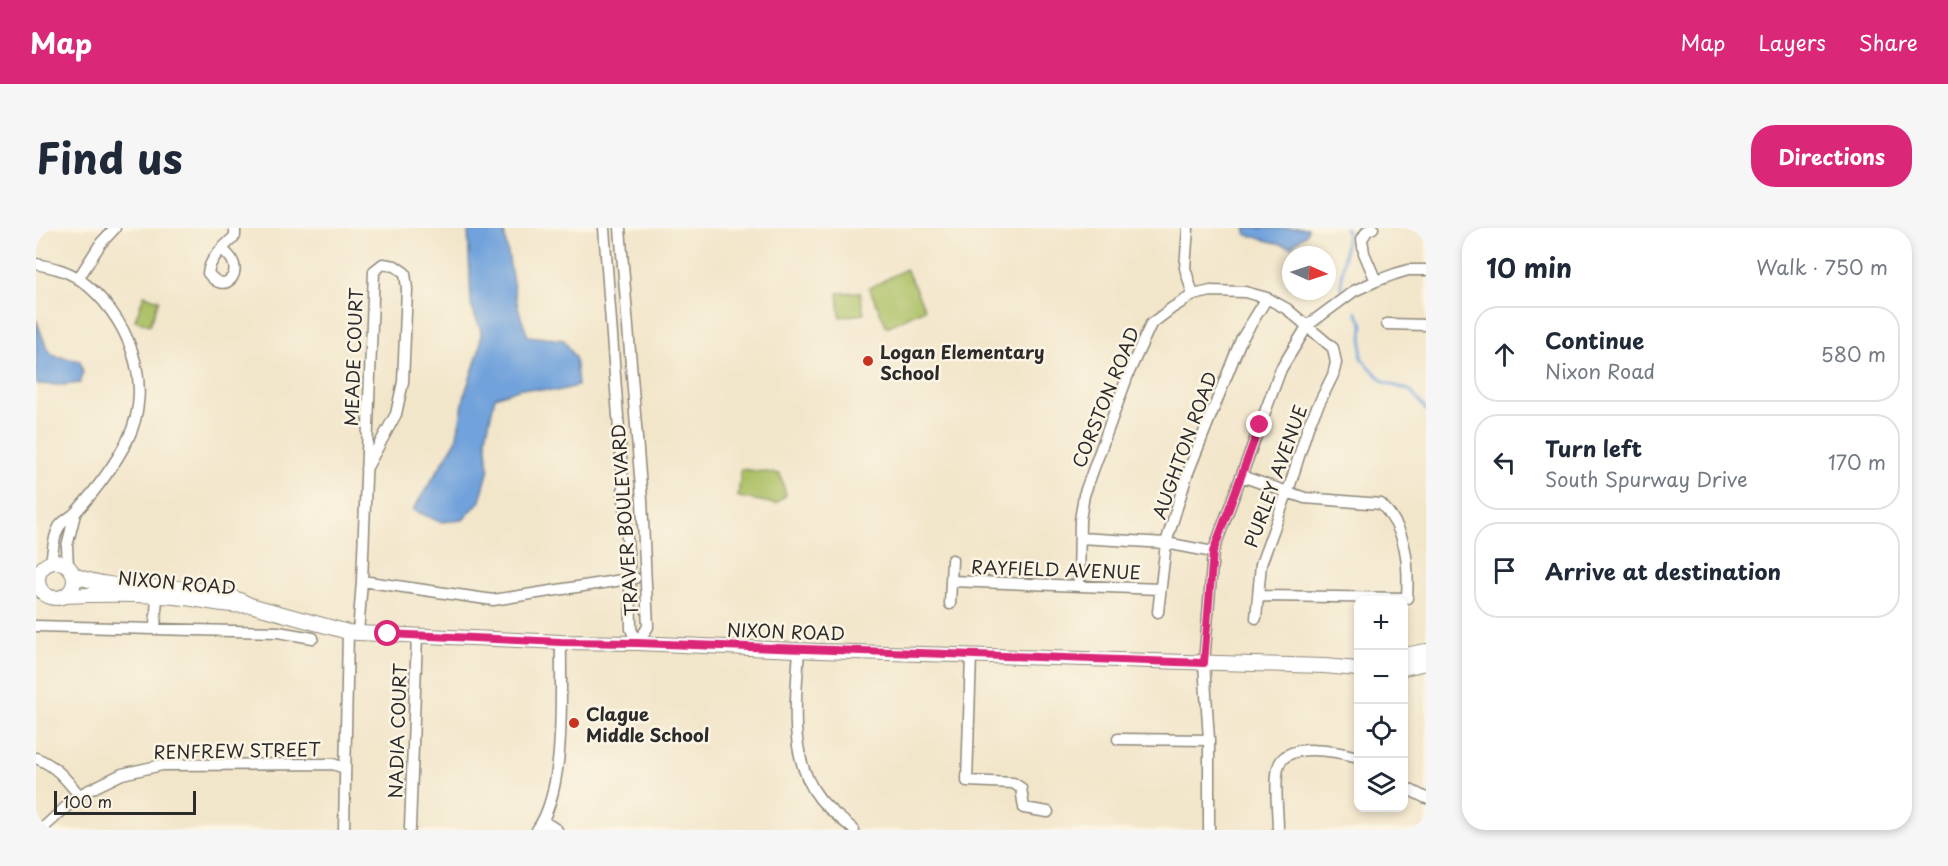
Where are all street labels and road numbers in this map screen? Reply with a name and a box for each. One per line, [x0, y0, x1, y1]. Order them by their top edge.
street label: MEADE COURT [337, 286, 369, 427]
street label: CORSTON ROAD [1064, 322, 1146, 472]
street label: AUGHTON ROAD [1145, 367, 1223, 523]
street label: PURLEY AVENUE [1237, 401, 1313, 551]
street label: TRAVER BOULEVARD [604, 423, 644, 617]
street label: RAYFIELD AVENUE [971, 553, 1141, 585]
street label: NIXON ROAD [117, 563, 237, 601]
street label: NIXON ROAD [726, 615, 846, 647]
street label: NADIA COURT [381, 662, 413, 799]
street label: RENFREW STREET [153, 735, 321, 765]

